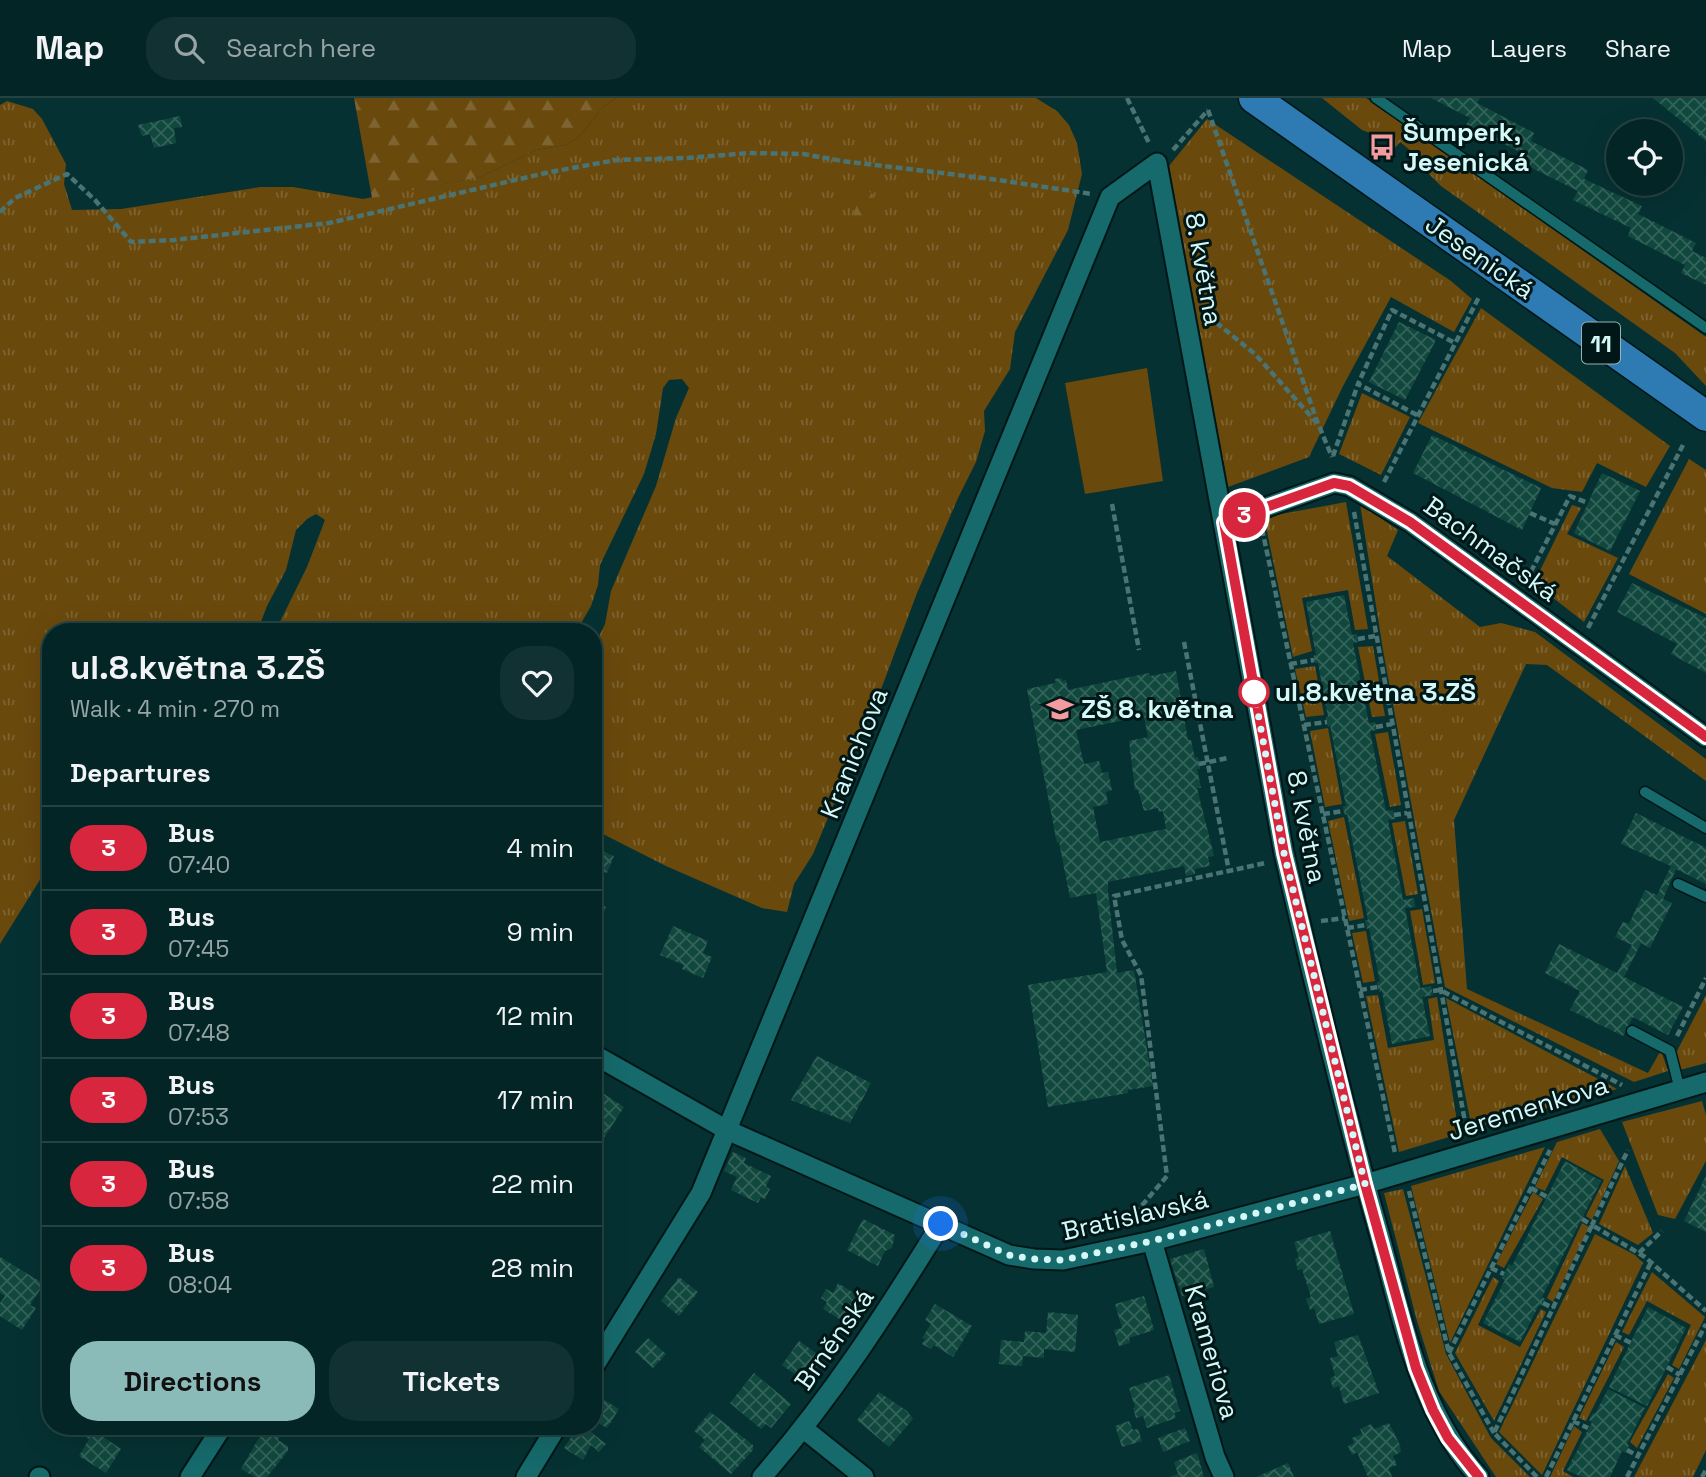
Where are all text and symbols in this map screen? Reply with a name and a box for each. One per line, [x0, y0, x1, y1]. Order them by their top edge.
search box [146, 17, 636, 80]
text: Map [35, 27, 104, 69]
icon: search [170, 29, 208, 67]
text: Search here [226, 31, 376, 65]
text: Map [1402, 33, 1452, 64]
text: Layers [1490, 33, 1567, 64]
text: Share [1605, 33, 1671, 64]
place label: Šumperk, Jesenická [1403, 115, 1529, 179]
map controls [1606, 119, 1683, 196]
button: locate [1606, 119, 1683, 196]
bus stop icon: Šumperk, Jesenická [1367, 132, 1397, 162]
street label: Jesenická [1419, 207, 1541, 307]
street label: 8. května [1177, 210, 1231, 328]
road number: 11 [1582, 322, 1620, 364]
street label: Bachmačská [1417, 489, 1565, 609]
line badge: 3 [1221, 492, 1267, 538]
text: 3 [1237, 499, 1251, 530]
button: heart [500, 646, 574, 720]
text: ul.8.května 3.ZŠ [70, 647, 325, 689]
place label: ul.8.května 3.ZŠ [1275, 675, 1476, 709]
marker: ul.8.května 3.ZŠ [1239, 677, 1269, 707]
street label: Kranichova [812, 683, 896, 823]
place label: ZŠ 8. května [1081, 692, 1234, 726]
text: Walk · 4 min · 270 m [70, 694, 280, 724]
school or university icon: ZŠ 8. května [1045, 694, 1075, 724]
text: Departures [70, 756, 211, 790]
street label: 8. května [1279, 768, 1335, 886]
text: Bus [168, 816, 215, 850]
text: 4 min [506, 831, 574, 865]
text: 3 [101, 832, 116, 863]
text: 07:40 [168, 850, 230, 880]
text: Bus [168, 900, 215, 934]
text: 9 min [507, 915, 574, 949]
text: 3 [101, 916, 116, 947]
text: 07:45 [168, 934, 229, 964]
text: Bus [168, 984, 215, 1018]
text: 12 min [496, 999, 574, 1033]
text: 3 [101, 1000, 116, 1031]
text: 07:48 [168, 1018, 230, 1048]
street label: Jeremenkova [1444, 1067, 1612, 1149]
text: Bus [168, 1068, 215, 1102]
text: 17 min [497, 1083, 574, 1117]
text: 3 [101, 1084, 116, 1115]
text: 07:53 [168, 1102, 229, 1132]
text: Bus [168, 1152, 215, 1186]
text: 22 min [491, 1167, 574, 1201]
text: 3 [101, 1168, 116, 1199]
street label: Bratislavská [1058, 1182, 1212, 1248]
text: 07:58 [168, 1186, 229, 1216]
your location [923, 1206, 958, 1241]
text: Bus [168, 1236, 215, 1270]
text: 28 min [491, 1251, 574, 1285]
text: 3 [101, 1252, 116, 1283]
text: 08:04 [168, 1270, 232, 1300]
street label: Brněnská [787, 1281, 881, 1397]
street label: Krameriova [1177, 1281, 1247, 1423]
button: Directions [70, 1341, 315, 1421]
button: Tickets [329, 1341, 574, 1421]

